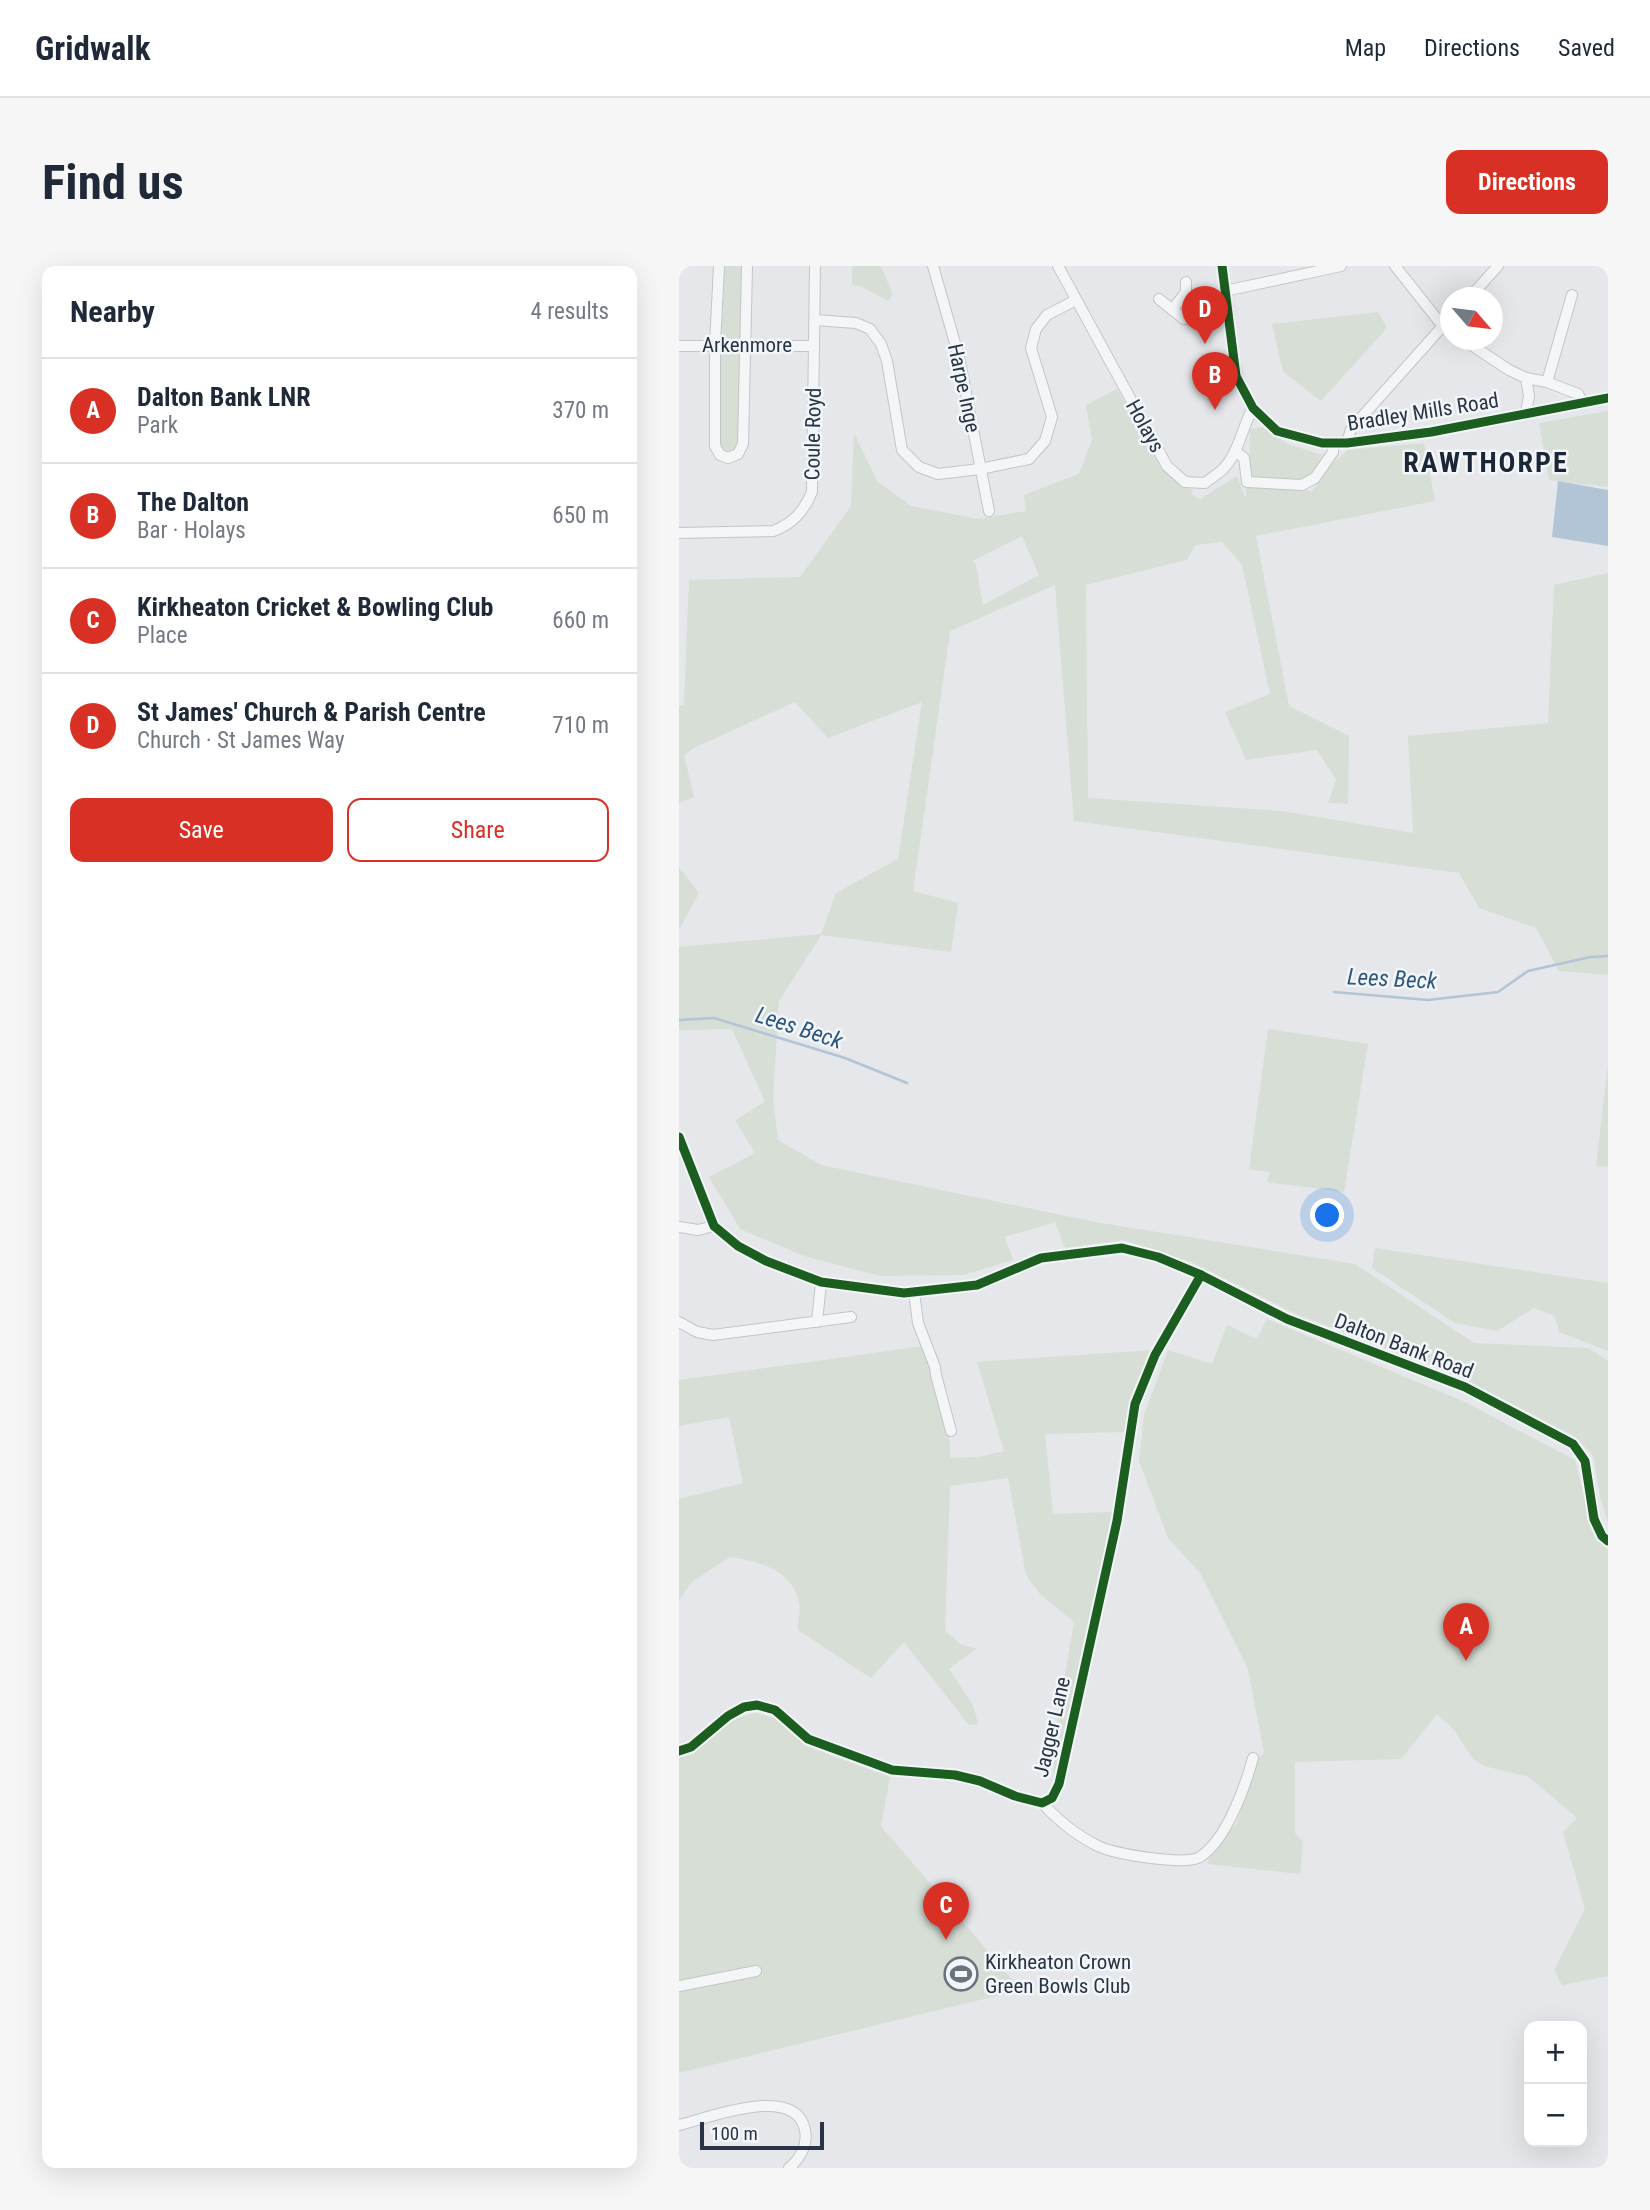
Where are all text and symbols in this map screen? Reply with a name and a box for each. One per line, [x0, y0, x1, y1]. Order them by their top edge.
text: Gridwalk [35, 29, 150, 68]
text: Map [1345, 34, 1386, 62]
text: Directions [1424, 34, 1520, 62]
text: Saved [1558, 34, 1615, 62]
button: Directions [1446, 150, 1608, 214]
text: Find us [42, 154, 184, 211]
pin: D [1182, 286, 1228, 344]
north arrow [1440, 287, 1503, 350]
text: Nearby [70, 294, 155, 329]
text: 4 results [531, 298, 609, 325]
street label: Arkenmore [702, 333, 792, 357]
street label: Harpe Inge [943, 341, 985, 435]
pin: B [1192, 352, 1238, 410]
text: Dalton Bank LNR [137, 382, 311, 412]
street label: Coule Royd [800, 387, 826, 481]
street label: Bradley Mills Road [1346, 388, 1500, 436]
street label: Holays [1121, 395, 1169, 457]
text: A [86, 397, 100, 424]
text: 370 m [552, 397, 609, 424]
text: Park [137, 412, 178, 439]
district label: RAWTHORPE [1403, 446, 1569, 479]
text: The Dalton [137, 487, 249, 517]
text: B [87, 502, 99, 529]
text: 650 m [552, 502, 609, 529]
text: Bar · Holays [137, 517, 246, 544]
text: Kirkheaton Cricket & Bowling Club [137, 592, 493, 622]
text: C [86, 607, 100, 634]
text: 660 m [552, 607, 609, 634]
text: Place [137, 622, 187, 649]
text: St James' Church & Parish Centre [137, 697, 486, 727]
text: D [87, 712, 100, 739]
text: 710 m [552, 712, 609, 739]
text: Church · St James Way [137, 727, 345, 754]
button: Save [70, 798, 333, 862]
button: Share [347, 798, 609, 862]
water label: Lees Beck [1346, 963, 1439, 995]
water label: Lees Beck [752, 1001, 847, 1055]
your location [1310, 1198, 1344, 1232]
street label: Dalton Bank Road [1331, 1309, 1477, 1383]
pin: A [1443, 1603, 1489, 1661]
street label: Jagger Lane [1029, 1674, 1075, 1779]
pin: C [923, 1882, 969, 1940]
place label: Kirkheaton Crown Green Bowls Club [985, 1950, 1131, 1998]
sports icon: Kirkheaton Crown Green Bowls Club [942, 1955, 980, 1993]
map controls [1524, 2021, 1587, 2147]
button: + [1524, 2021, 1587, 2084]
button: − [1524, 2084, 1587, 2147]
scale bar [700, 2119, 824, 2151]
text: 100 m [711, 2122, 758, 2145]

